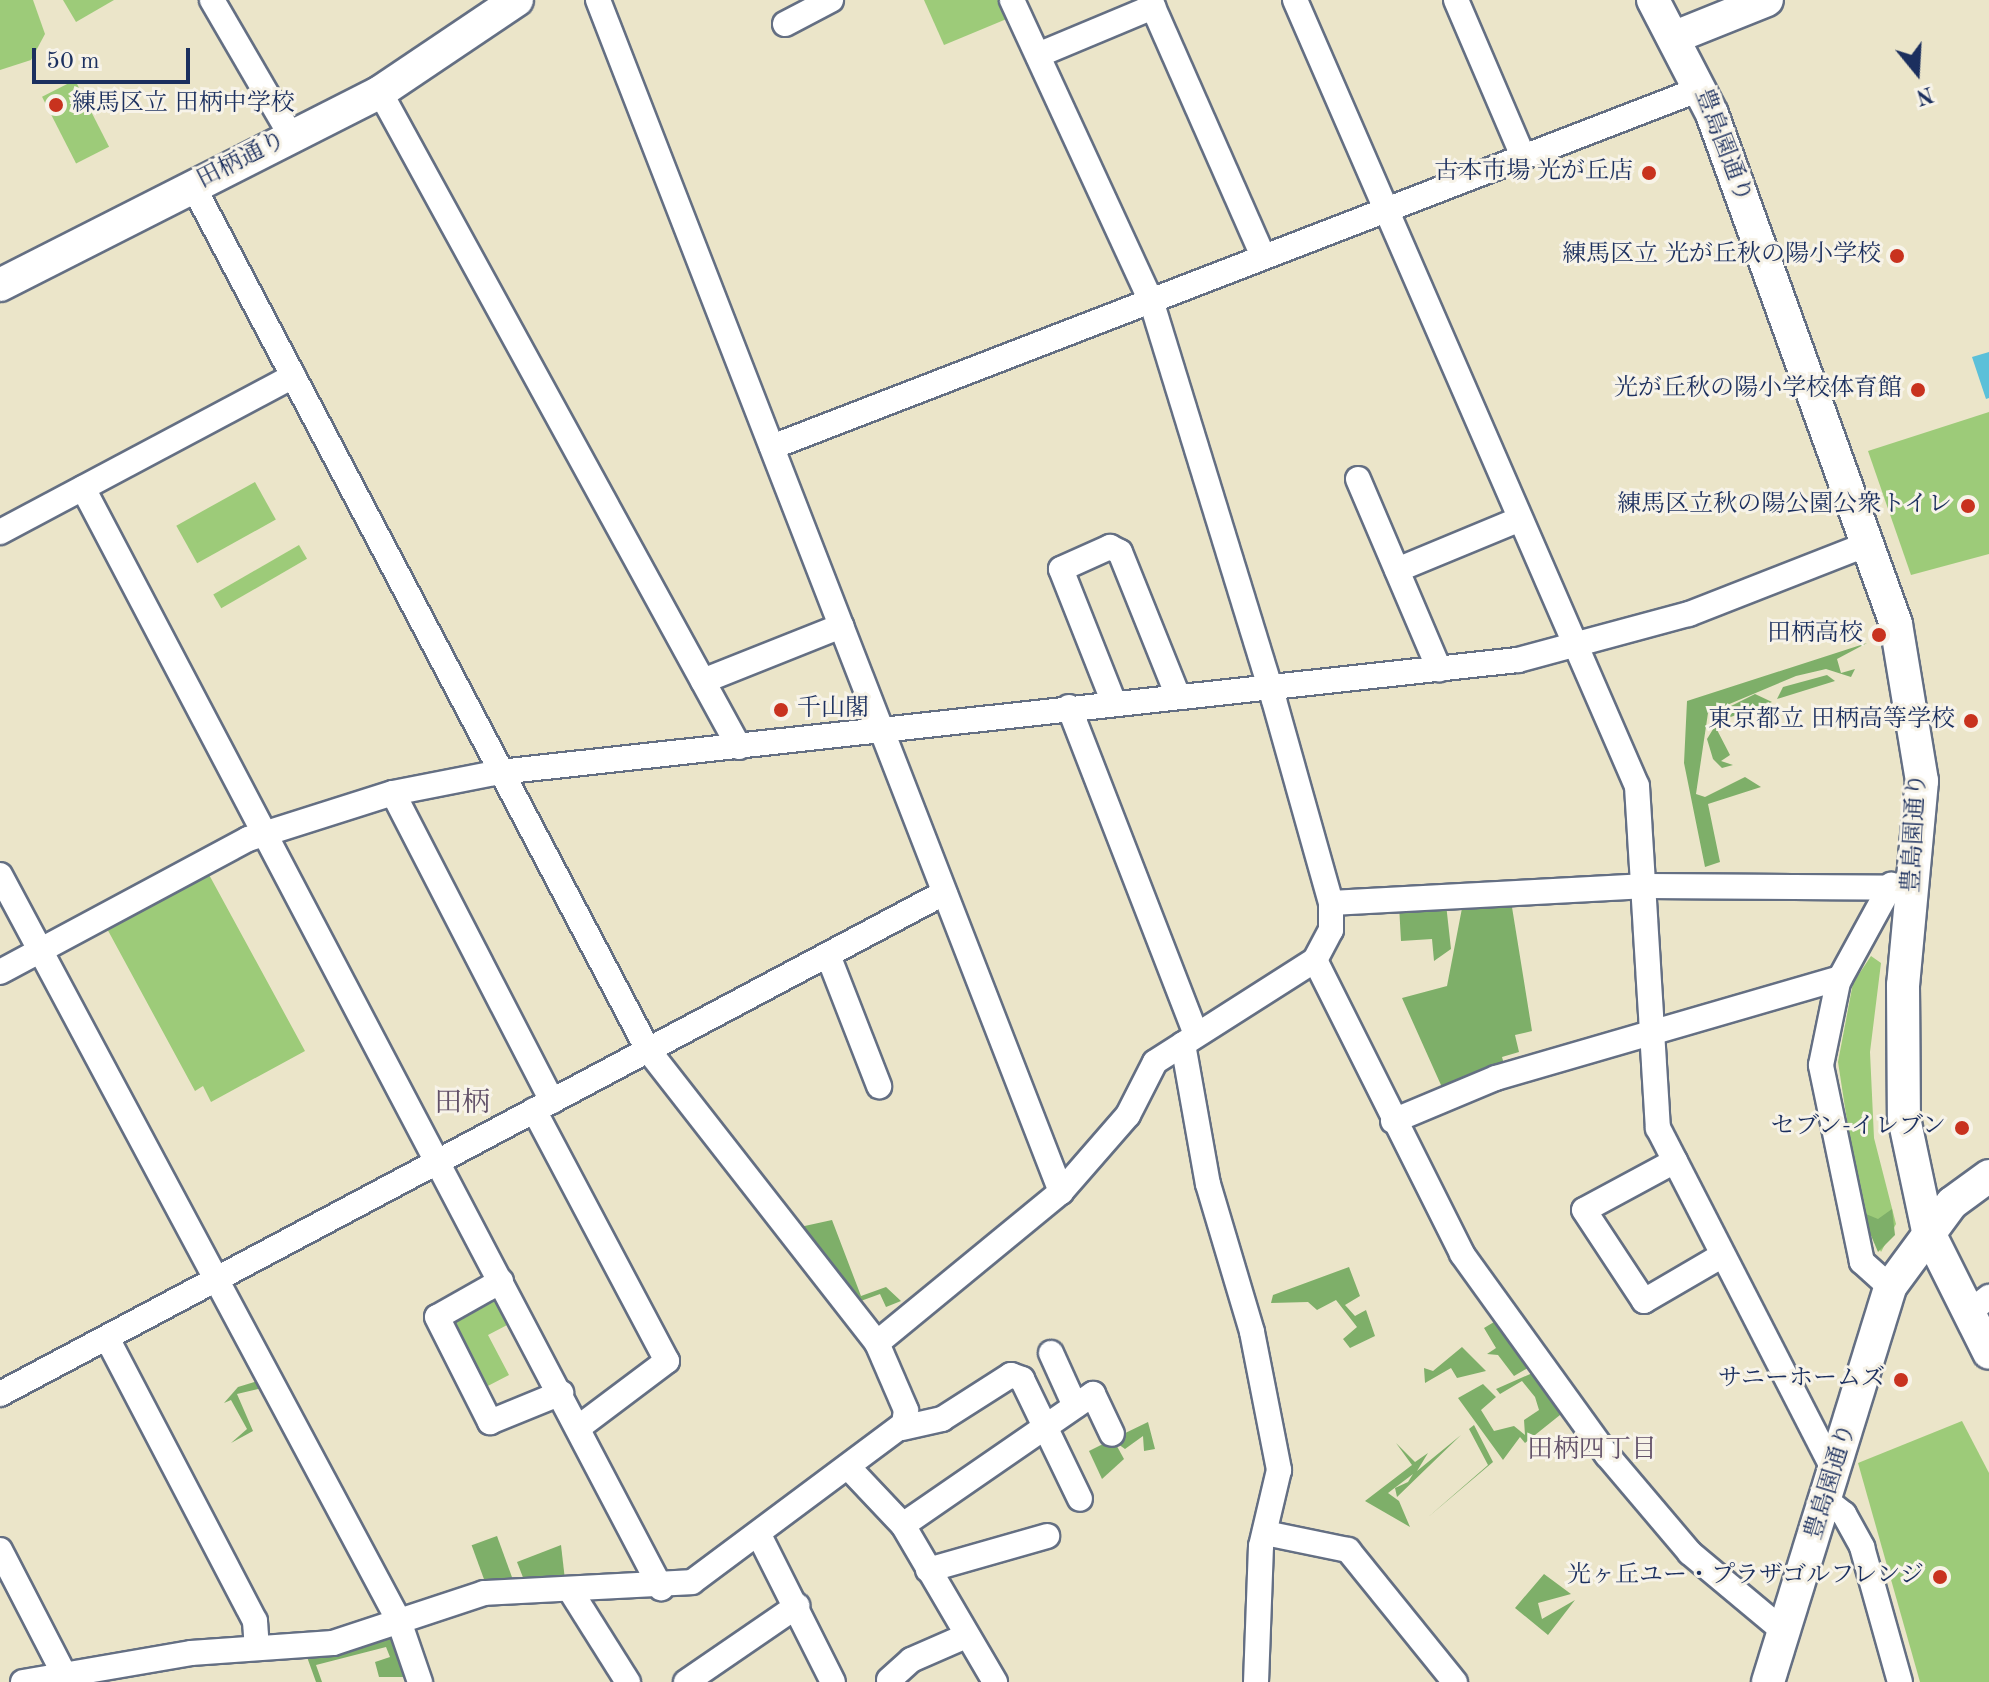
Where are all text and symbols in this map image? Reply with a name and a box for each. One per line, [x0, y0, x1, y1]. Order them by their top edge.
scale bar [36, 32, 194, 82]
north arrow [1877, 32, 1957, 112]
text: 50 m [46, 50, 100, 74]
text: N [1913, 82, 1936, 108]
street label: 豊島園通り [1687, 85, 1757, 207]
place label: 練馬区立 田柄中学校 [72, 91, 295, 119]
marker: 練馬区立 田柄中学校 [47, 96, 65, 114]
street label: 田柄通り [193, 126, 291, 196]
place label: 古本市場 光が丘店 [1434, 159, 1633, 187]
marker: 古本市場 光が丘店 [1640, 164, 1658, 182]
place label: 練馬区立 光が丘秋の陽小学校 [1562, 242, 1881, 270]
marker: 練馬区立 光が丘秋の陽小学校 [1888, 247, 1906, 265]
place label: 光が丘秋の陽小学校体育館 [1614, 376, 1902, 404]
marker: 光が丘秋の陽小学校体育館 [1909, 381, 1927, 399]
place label: 練馬区立秋の陽公園公衆トイレ [1616, 492, 1952, 520]
marker: 練馬区立秋の陽公園公衆トイレ [1959, 497, 1977, 515]
place label: 田柄高校 [1767, 621, 1863, 649]
marker: 田柄高校 [1870, 626, 1888, 644]
place label: 千山閣 [797, 696, 869, 724]
marker: 千山閣 [772, 701, 790, 719]
place label: 東京都立 田柄高等学校 [1708, 707, 1955, 735]
marker: 東京都立 田柄高等学校 [1962, 712, 1980, 730]
street label: 豊島園通り [1898, 772, 1934, 894]
district label: 田柄 [434, 1087, 490, 1121]
place label: セブン-イレブン [1769, 1114, 1946, 1142]
marker: セブン-イレブン [1953, 1119, 1971, 1137]
place label: サニーホームズ [1717, 1366, 1885, 1394]
marker: サニーホームズ [1892, 1371, 1910, 1389]
street label: 豊島園通り [1801, 1420, 1863, 1544]
district label: 田柄四丁目 [1527, 1435, 1657, 1467]
place label: 光ヶ丘ユー・プラザゴルフレンジ [1564, 1563, 1924, 1591]
marker: 光ヶ丘ユー・プラザゴルフレンジ [1931, 1568, 1949, 1586]

